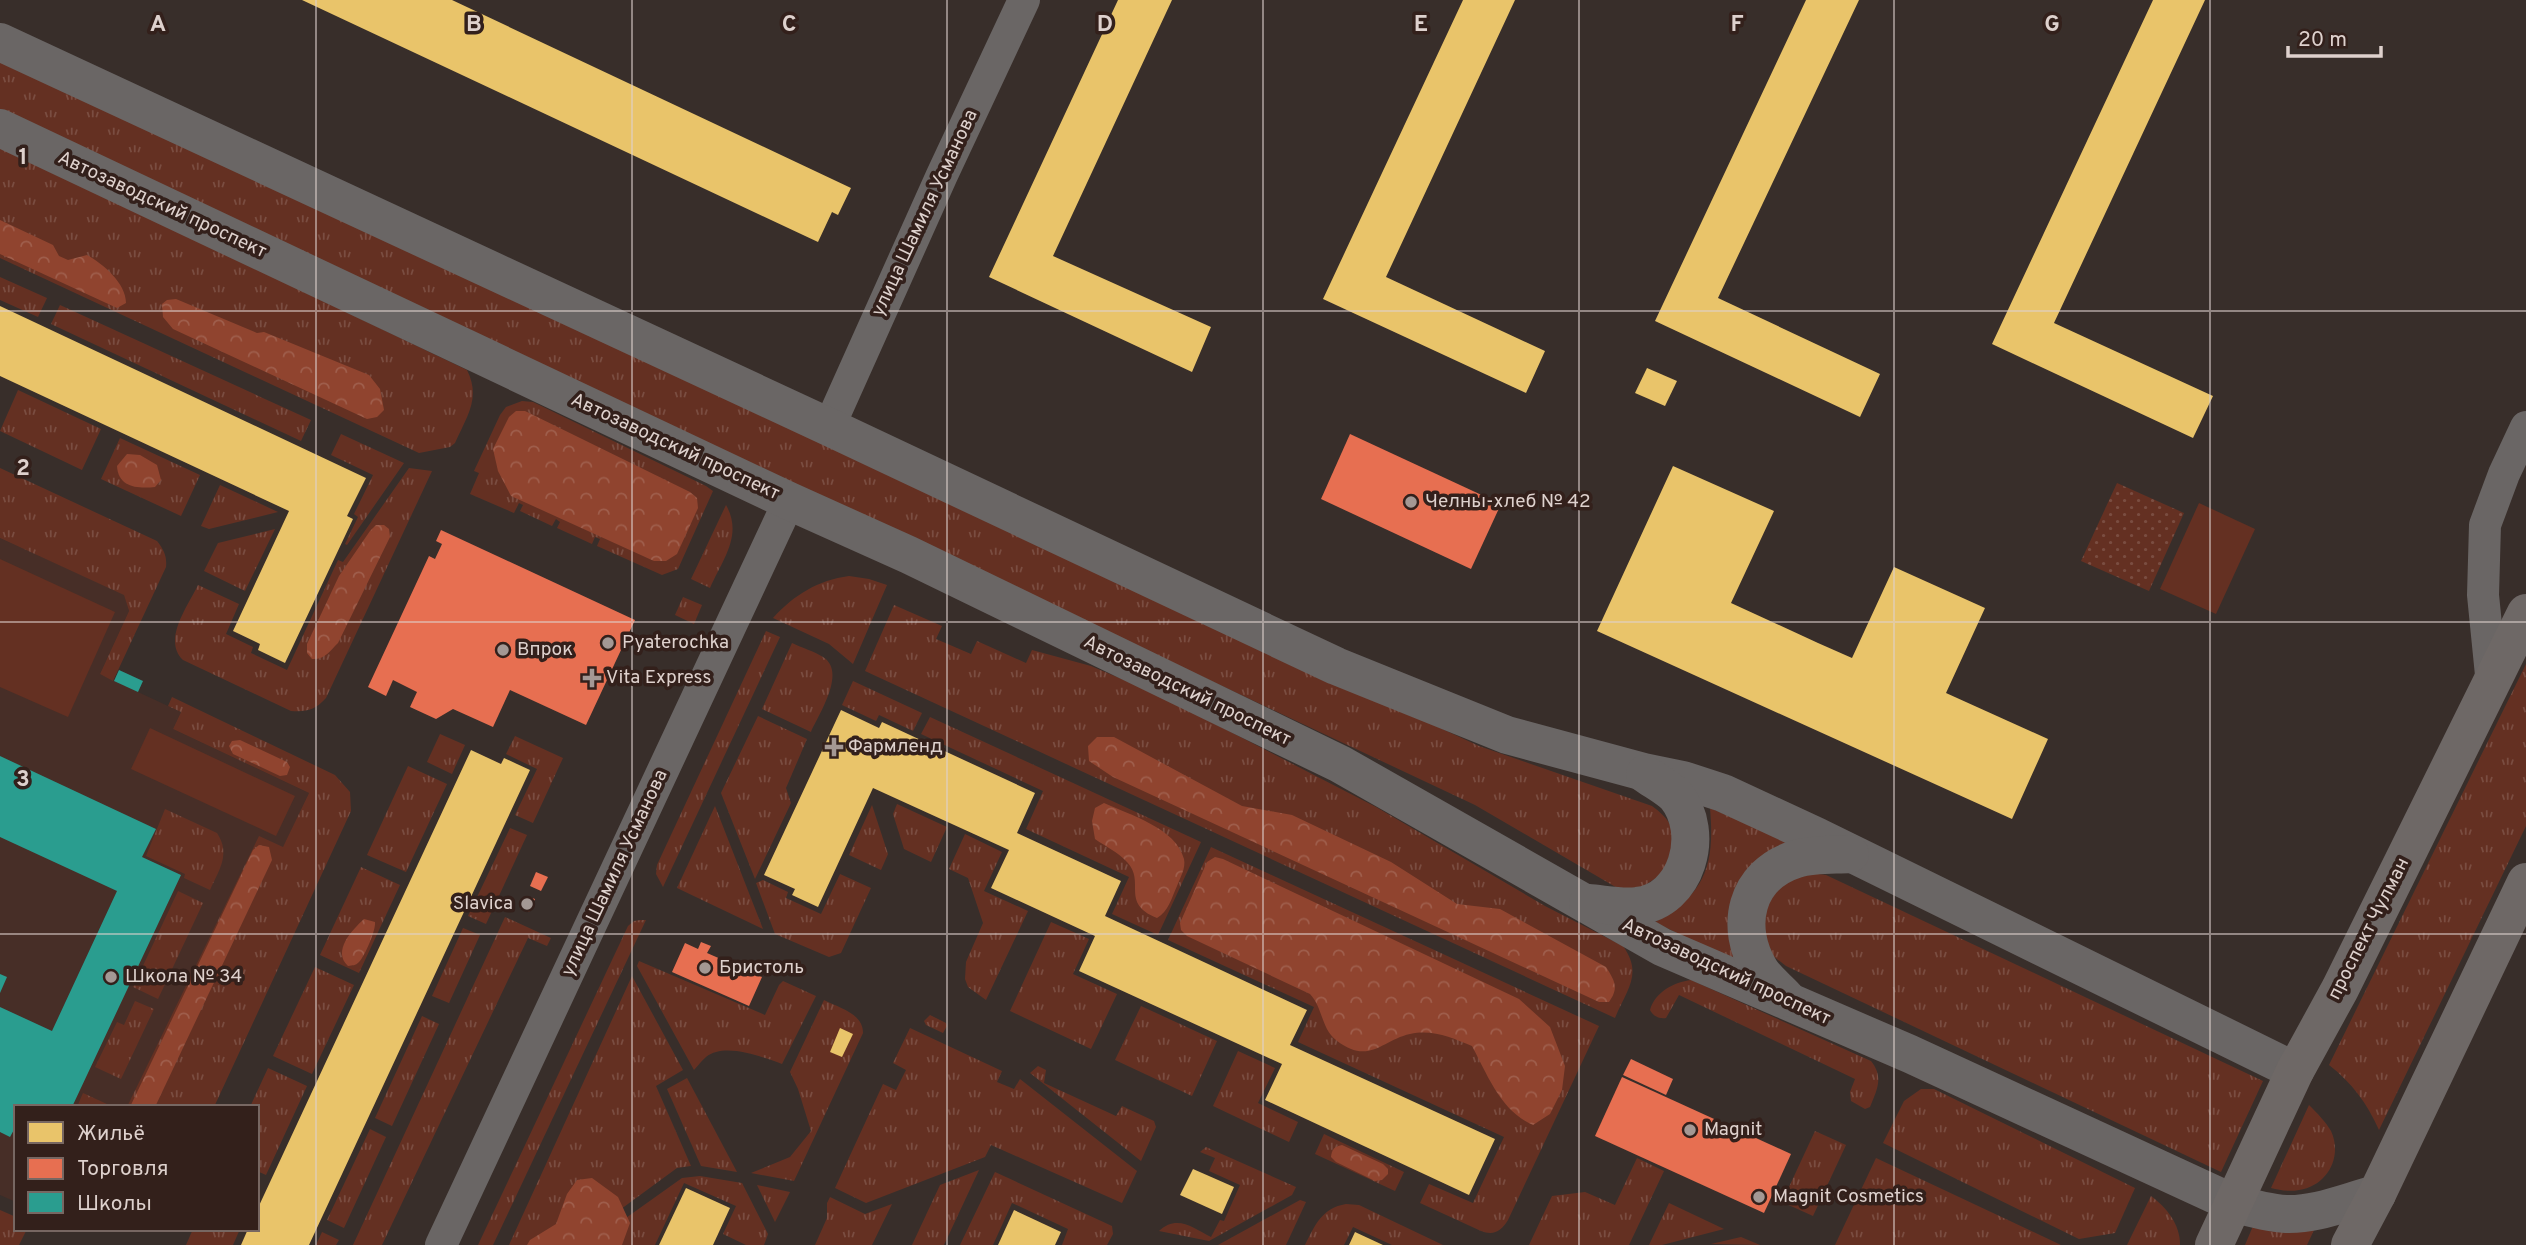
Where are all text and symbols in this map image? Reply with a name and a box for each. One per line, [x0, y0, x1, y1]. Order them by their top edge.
text: A [150, 11, 166, 40]
text: B [466, 11, 482, 40]
text: C [782, 11, 796, 40]
text: D [1097, 11, 1113, 40]
text: E [1414, 11, 1428, 40]
text: F [1730, 11, 1744, 40]
text: G [2044, 11, 2060, 40]
scale bar [2288, 14, 2381, 58]
text: 20 m [2298, 27, 2347, 54]
street label: улица Шамиля Усманова [866, 106, 984, 320]
text: 1 [18, 144, 28, 173]
street label: Автозаводский проспект [54, 146, 271, 264]
street label: Автозаводский проспект [567, 388, 784, 506]
text: 2 [16, 455, 30, 484]
place label: Челны-хлеб № 42 [1425, 490, 1591, 514]
marker: Челны-хлеб № 42 [1403, 494, 1419, 510]
street label: Автозаводский проспект [1079, 630, 1295, 752]
place label: Pyaterochka [622, 631, 729, 655]
marker: Pyaterochka [600, 635, 616, 651]
place label: Впрок [517, 638, 573, 662]
marker: Впрок [495, 642, 511, 658]
place label: Vita Express [606, 666, 711, 690]
marker: Vita Express [584, 670, 600, 686]
place label: Фармленд [848, 735, 943, 759]
marker: Фармленд [826, 739, 842, 755]
text: 3 [16, 766, 30, 795]
street label: улица Шамиля Усманова [556, 766, 674, 980]
street label: проспект Чулман [2323, 854, 2415, 1004]
place label: Slavica [453, 892, 513, 916]
marker: Slavica [519, 896, 535, 912]
street label: Автозаводский проспект [1618, 913, 1835, 1031]
place label: Бристоль [719, 956, 804, 980]
marker: Бристоль [697, 960, 713, 976]
place label: Школа № 34 [125, 965, 242, 989]
marker: Школа № 34 [103, 969, 119, 985]
legend [14, 1105, 259, 1231]
place label: Magnit [1704, 1118, 1763, 1142]
text: Жильё [77, 1121, 145, 1148]
marker: Magnit [1682, 1122, 1698, 1138]
text: Торговля [77, 1156, 168, 1183]
place label: Magnit Cosmetics [1773, 1185, 1924, 1209]
marker: Magnit Cosmetics [1751, 1189, 1767, 1205]
text: Школы [77, 1191, 152, 1218]

